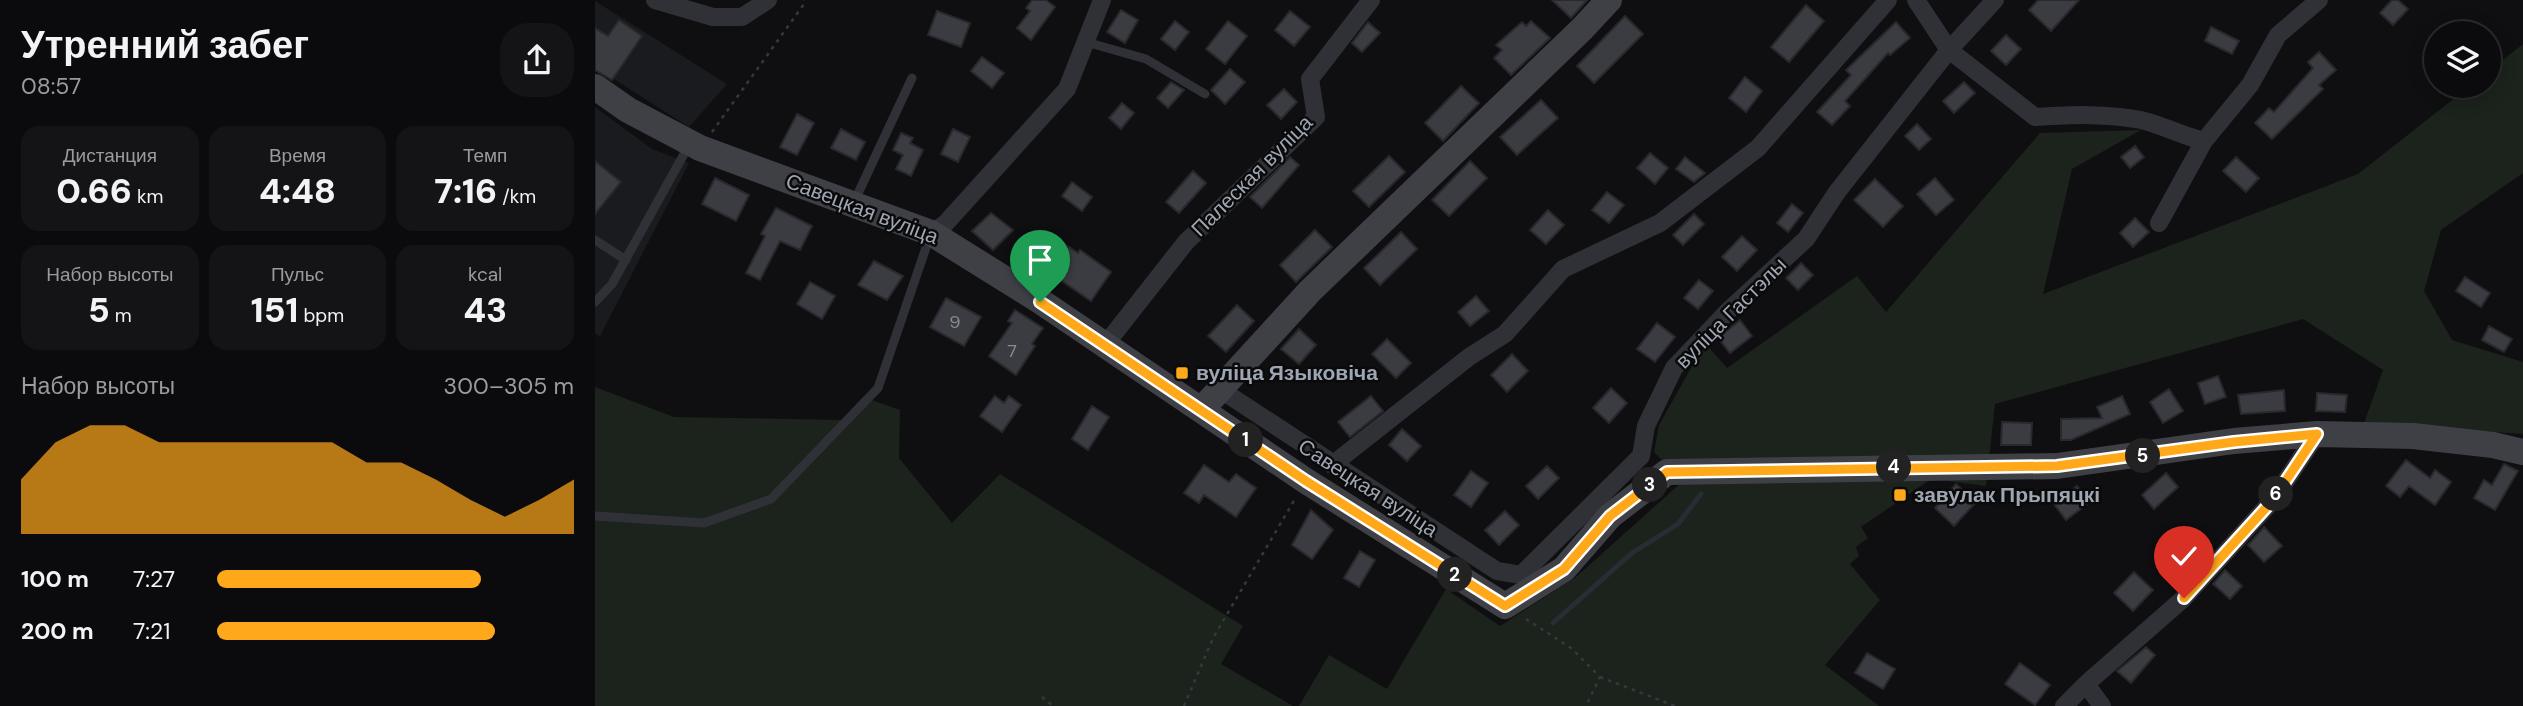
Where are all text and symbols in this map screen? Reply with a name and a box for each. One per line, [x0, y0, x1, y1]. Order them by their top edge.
text: Утренний забег [21, 20, 309, 70]
map controls [2424, 21, 2501, 98]
button: layers [2424, 21, 2501, 98]
button: share [500, 23, 574, 97]
text: 08:57 [21, 71, 81, 101]
street label: Палеская вуліца [1185, 109, 1319, 243]
text: Дистанция [63, 143, 157, 168]
text: Время [269, 143, 326, 168]
text: Темп [463, 143, 507, 168]
street label: Савецкая вуліца [782, 167, 943, 251]
text: 0.66 [56, 168, 132, 214]
text: 4:48 [259, 168, 336, 214]
text: 7:16 [434, 168, 497, 214]
text: km [132, 184, 163, 209]
text: /km [497, 184, 536, 209]
pin [1010, 230, 1070, 302]
icon: arrive [1021, 241, 1059, 279]
street label: вуліца Гастэлы [1669, 251, 1793, 375]
text: Набор высоты [46, 262, 174, 287]
text: Пульс [271, 262, 324, 287]
text: kcal [468, 262, 502, 287]
text: 5 [88, 287, 110, 333]
text: 151 [251, 287, 298, 333]
text: 43 [463, 287, 507, 333]
text: m [110, 303, 132, 328]
text: bpm [298, 303, 344, 328]
house number: 9 [949, 310, 961, 334]
house number: 7 [1007, 339, 1017, 363]
place label: вуліца Языковіча [1196, 359, 1378, 387]
marker: вуліца Языковіча [1174, 365, 1190, 381]
text: Набор высоты [21, 371, 175, 401]
text: 300–305 m [444, 371, 574, 401]
pin: 1 [1229, 422, 1263, 458]
text: 1 [1242, 427, 1249, 452]
street label: Савецкая вуліца [1293, 432, 1444, 544]
pin: 5 [2125, 438, 2161, 474]
text: 5 [2137, 443, 2148, 468]
pin: 4 [1877, 449, 1911, 484]
text: 4 [1887, 454, 1900, 479]
pin: 3 [1633, 468, 1667, 503]
text: 3 [1644, 472, 1655, 497]
pin: 6 [2259, 476, 2293, 512]
place label: завулак Прыпяцкі [1914, 481, 2100, 509]
text: 6 [2269, 481, 2282, 506]
marker: завулак Прыпяцкі [1892, 487, 1908, 503]
pin [2154, 526, 2214, 598]
icon: check [2165, 537, 2203, 575]
pin: 2 [1437, 558, 1473, 592]
text: 2 [1449, 562, 1460, 587]
text: 100 m [21, 564, 89, 594]
text: 7:27 [133, 564, 175, 594]
text: 200 m [21, 616, 94, 646]
text: 7:21 [133, 616, 170, 646]

